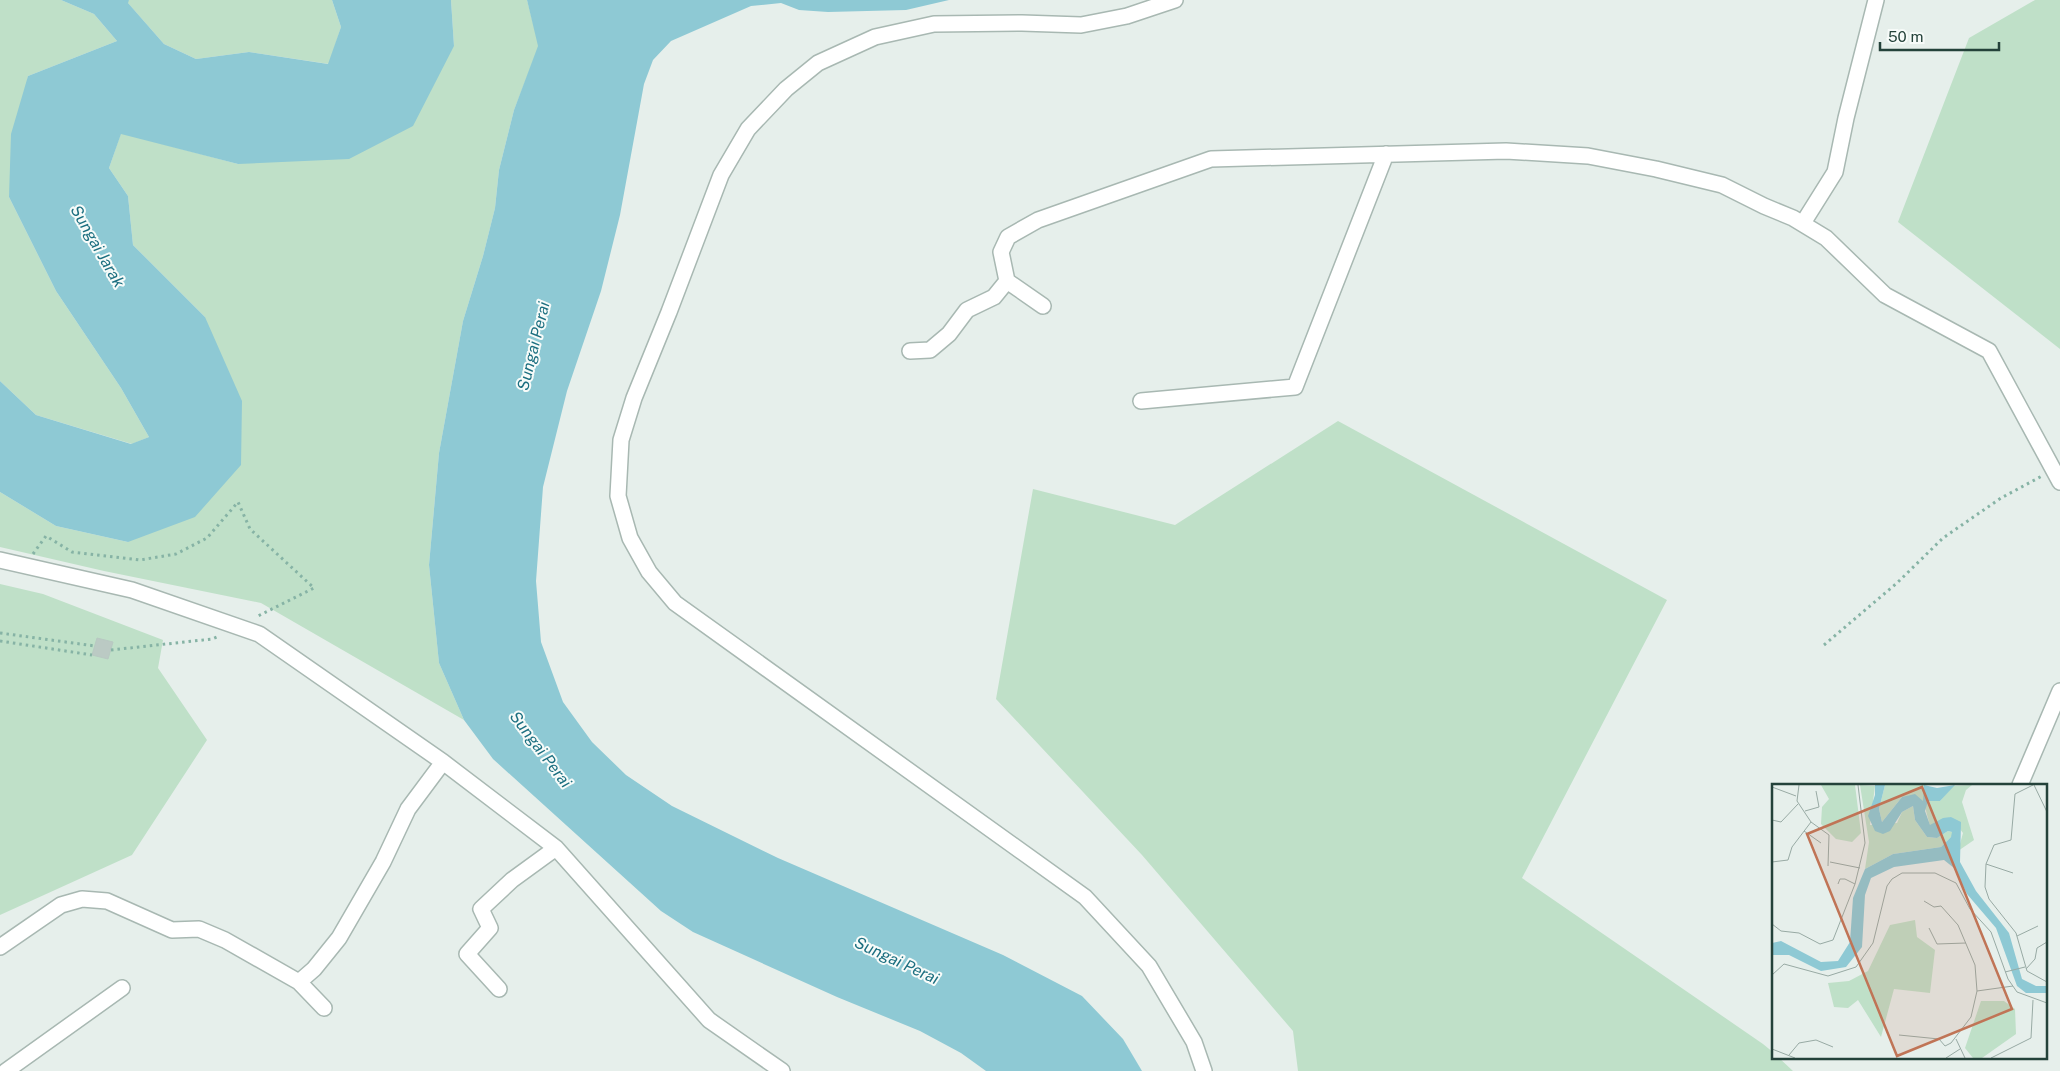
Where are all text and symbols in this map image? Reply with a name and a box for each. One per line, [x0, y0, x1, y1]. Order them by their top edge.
scale bar [1880, 20, 1999, 52]
text: 50 m [1888, 28, 1923, 45]
water label: Sungai Jarak [66, 202, 129, 291]
water label: Sungai Perai [513, 300, 554, 392]
water label: Sungai Perai [506, 707, 576, 791]
inset map [1772, 784, 2048, 1058]
water label: Sungai Perai [852, 933, 942, 988]

